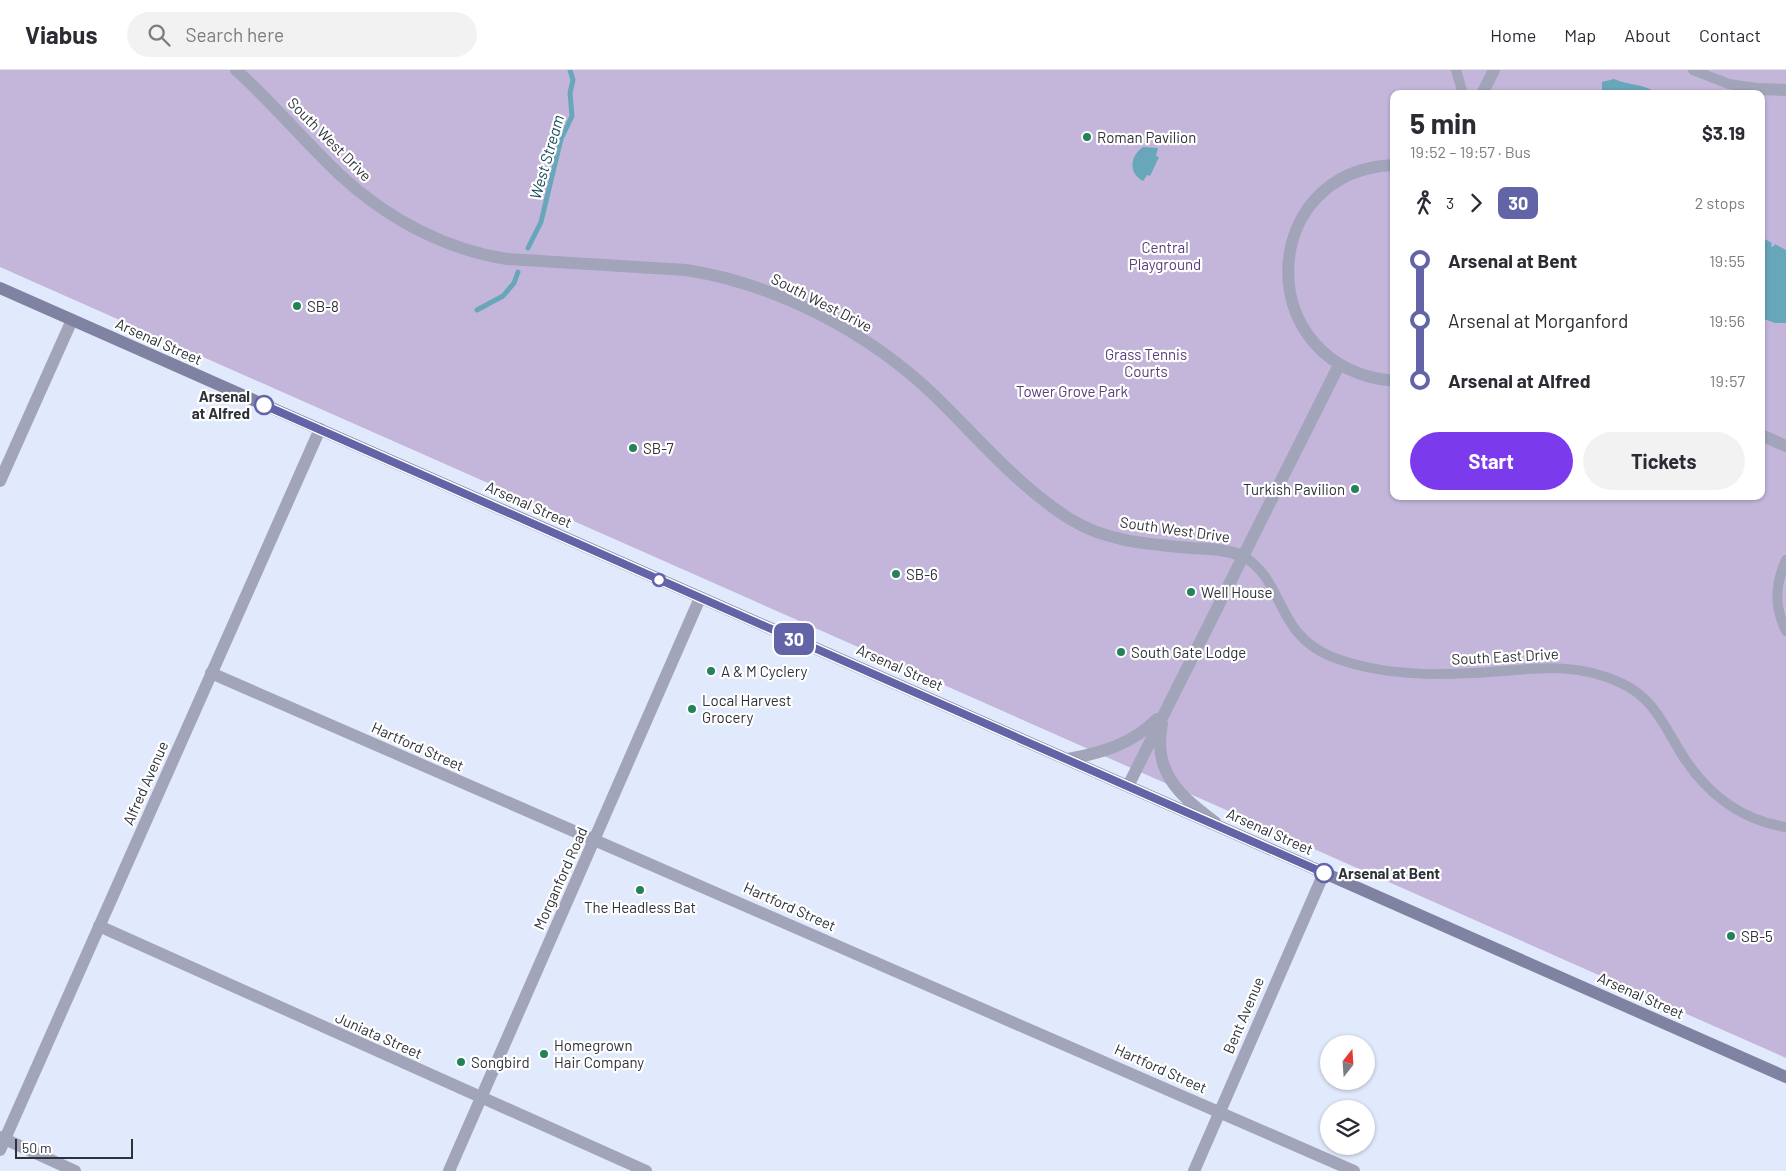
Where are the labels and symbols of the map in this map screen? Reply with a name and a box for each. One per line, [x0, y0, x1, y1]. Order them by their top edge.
street label: South West Drive [284, 93, 376, 185]
water label: West Stream [525, 112, 567, 201]
place label: Roman Pavilion [1097, 128, 1196, 146]
marker: Roman Pavilion [1081, 131, 1093, 143]
park label: Central Playground [1129, 238, 1201, 273]
street label: South West Drive [769, 269, 875, 335]
place label: SB-8 [307, 297, 339, 315]
marker: SB-8 [291, 300, 303, 312]
street label: Arsenal Street [113, 314, 205, 368]
park label: Grass Tennis Courts [1105, 345, 1187, 380]
park label: Tower Grove Park [1016, 382, 1129, 400]
place label: Arsenal at Alfred [192, 387, 250, 422]
marker: Arsenal at Alfred [254, 395, 274, 415]
place label: SB-7 [643, 439, 674, 457]
marker: SB-7 [627, 442, 639, 454]
street label: Arsenal Street [483, 477, 575, 531]
place label: Turkish Pavilion [1243, 480, 1345, 498]
marker: Turkish Pavilion [1349, 483, 1361, 495]
street label: South West Drive [1119, 512, 1231, 546]
place label: SB-6 [906, 565, 938, 583]
marker: SB-6 [890, 568, 902, 580]
unlabelled marker [652, 573, 666, 587]
place label: Well House [1201, 583, 1273, 601]
marker: Well House [1185, 586, 1197, 598]
line badge: 30 [772, 623, 816, 655]
street label: Arsenal Street [854, 640, 946, 694]
place label: South Gate Lodge [1131, 643, 1246, 661]
street label: South East Drive [1451, 644, 1559, 668]
marker: South Gate Lodge [1115, 646, 1127, 658]
place label: A & M Cyclery [721, 662, 808, 680]
marker: A & M Cyclery [705, 665, 717, 677]
place label: Local Harvest Grocery [702, 691, 791, 726]
marker: Local Harvest Grocery [686, 703, 698, 715]
street label: Hartford Street [369, 718, 467, 774]
street label: Alfred Avenue [118, 738, 172, 828]
street label: Arsenal Street [1224, 804, 1316, 858]
street label: Morganford Road [529, 824, 591, 932]
marker: Arsenal at Bent [1314, 863, 1334, 883]
place label: Arsenal at Bent [1338, 864, 1440, 882]
street label: Hartford Street [741, 878, 839, 934]
marker: The Headless Bat [634, 884, 646, 896]
place label: The Headless Bat [584, 898, 696, 916]
place label: SB-5 [1741, 927, 1773, 945]
marker: SB-5 [1725, 930, 1737, 942]
street label: Arsenal Street [1595, 968, 1687, 1022]
street label: Bent Avenue [1219, 974, 1267, 1056]
street label: Juniata Street [333, 1008, 425, 1062]
north arrow [1320, 1035, 1375, 1090]
place label: Homegrown Hair Company [554, 1036, 644, 1071]
street label: Hartford Street [1112, 1040, 1210, 1096]
marker: Homegrown Hair Company [538, 1048, 550, 1060]
place label: Songbird [471, 1053, 530, 1071]
marker: Songbird [455, 1056, 467, 1068]
scale bar [15, 1136, 132, 1159]

